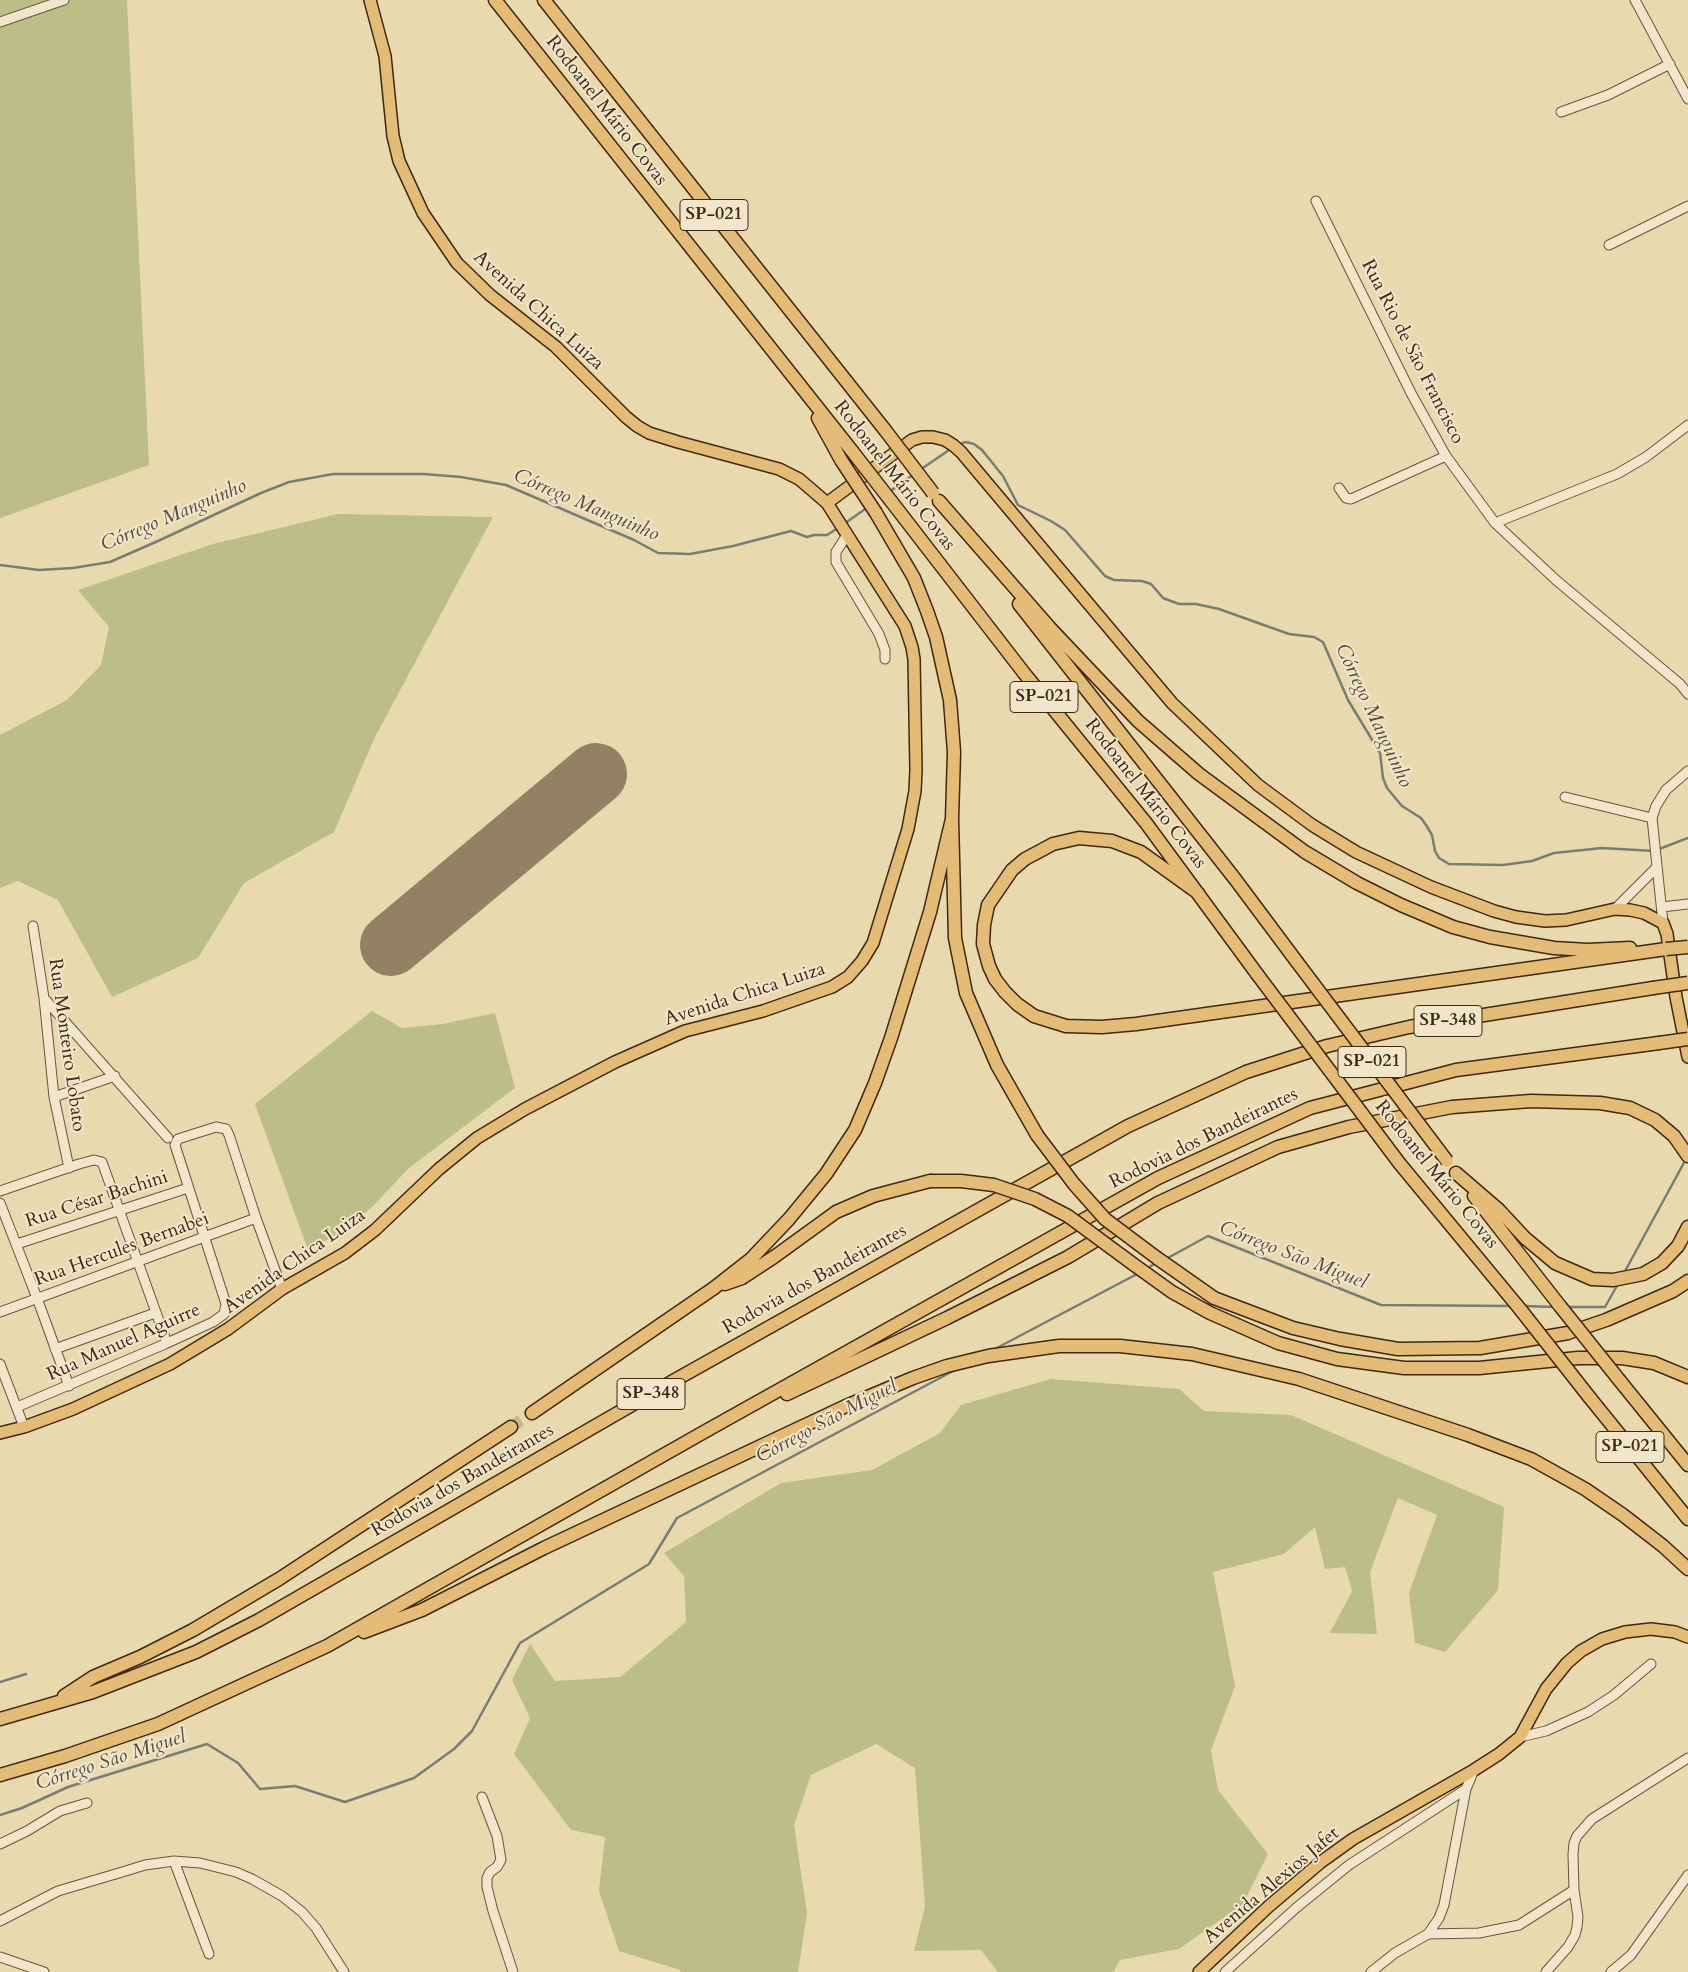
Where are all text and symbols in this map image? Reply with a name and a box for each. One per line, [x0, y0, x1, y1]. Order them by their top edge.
street label: Rodoanel Mário Covas [540, 31, 672, 191]
road number: SP-021 [680, 200, 748, 230]
street label: Avenida Chica Luiza [468, 246, 608, 376]
street label: Rua Rio de São Francisco [1356, 256, 1468, 448]
street label: Rodoanel Mário Covas [828, 396, 960, 556]
water label: Córrego Manguinho [510, 464, 662, 548]
water label: Córrego Manguinho [98, 474, 250, 558]
water label: Córrego Manguinho [1329, 640, 1417, 792]
road number: SP-021 [1010, 682, 1078, 712]
street label: Rodoanel Mário Covas [1079, 714, 1211, 874]
street label: Rua Monteiro Lobato [43, 957, 89, 1133]
street label: Avenida Chica Luiza [662, 958, 828, 1032]
road number: SP-348 [1414, 1006, 1482, 1036]
road number: SP-021 [1338, 1046, 1406, 1078]
street label: Rodovia dos Bandeirantes [1106, 1083, 1302, 1195]
street label: Rodoanel Mário Covas [1369, 1096, 1503, 1254]
street label: Rua César Bachini [23, 1166, 171, 1234]
street label: Avenida Chica Luiza [220, 1205, 370, 1319]
street label: Rua Hercules Bernabei [32, 1208, 212, 1292]
water label: Córrego São Miguel [1216, 1217, 1370, 1295]
street label: Rodovia dos Bandeirantes [719, 1220, 911, 1340]
street label: Rua Manuel Aguirre [44, 1299, 204, 1387]
water label: Córrego São Miguel [752, 1375, 902, 1469]
road number: SP-348 [617, 1378, 685, 1410]
street label: Rodovia dos Bandeirantes [368, 1419, 558, 1543]
road number: SP-021 [1596, 1431, 1664, 1462]
water label: Córrego São Miguel [33, 1725, 189, 1797]
street label: Avenida Alexios Jafet [1200, 1823, 1344, 1949]

